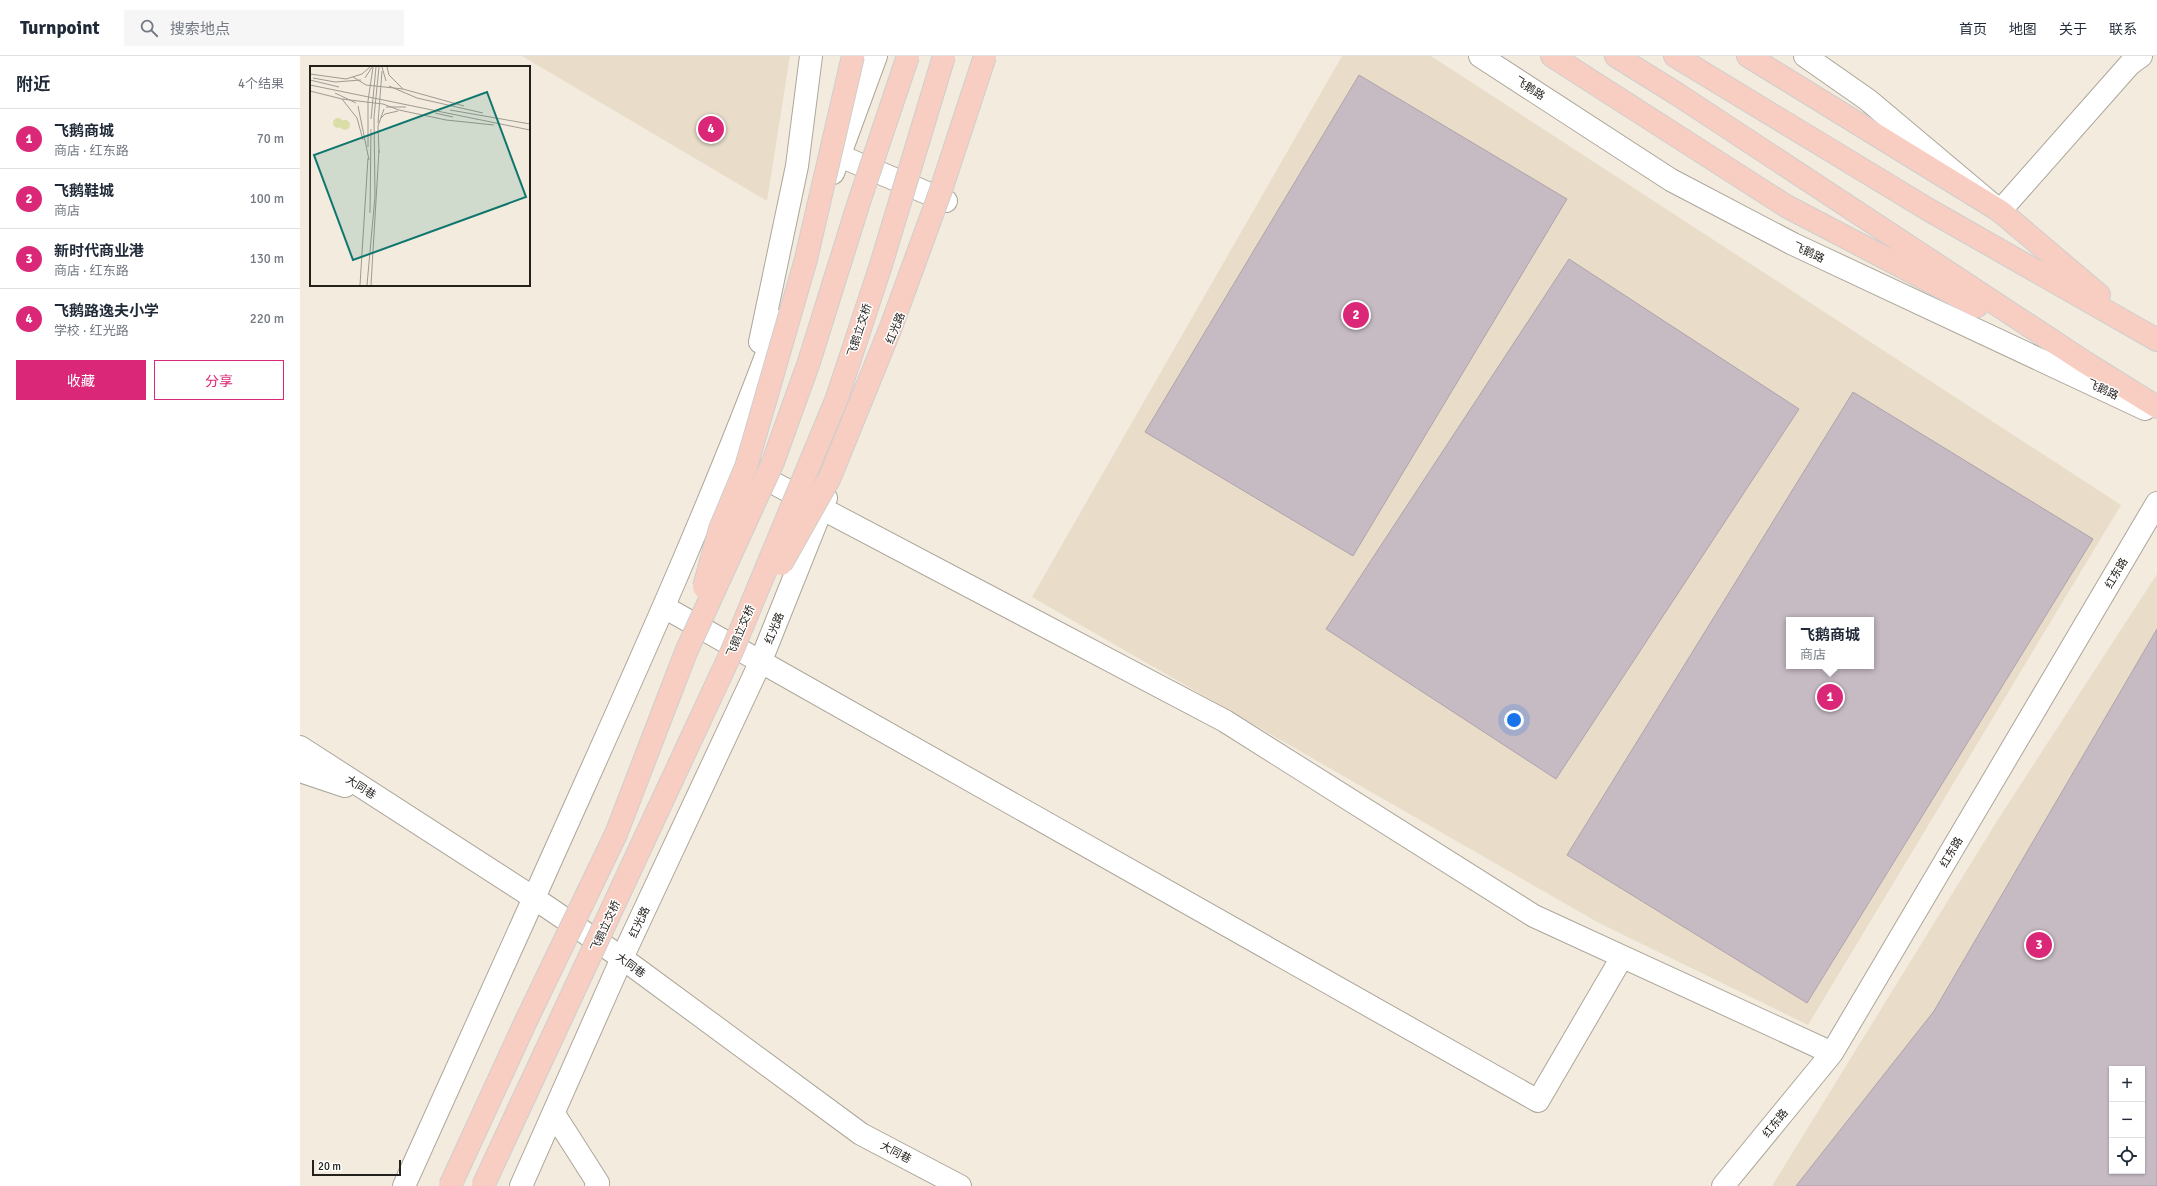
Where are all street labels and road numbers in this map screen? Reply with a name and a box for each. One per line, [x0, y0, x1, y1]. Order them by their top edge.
street label: 飞鹅路 [1512, 74, 1547, 103]
street label: 飞鹅路 [1791, 240, 1826, 265]
street label: 飞鹅立交桥 [845, 302, 874, 358]
street label: 红光路 [883, 310, 908, 346]
street label: 飞鹅路 [2085, 377, 2120, 402]
street label: 红东路 [2102, 556, 2130, 591]
street label: 飞鹅立交桥 [724, 603, 757, 659]
street label: 红光路 [762, 610, 787, 646]
street label: 大同巷 [343, 773, 378, 802]
street label: 红东路 [1937, 835, 1965, 870]
street label: 飞鹅立交桥 [588, 899, 623, 954]
street label: 红光路 [627, 905, 652, 940]
street label: 大同巷 [614, 950, 648, 980]
street label: 红东路 [1760, 1106, 1791, 1140]
street label: 大同巷 [878, 1139, 913, 1166]

